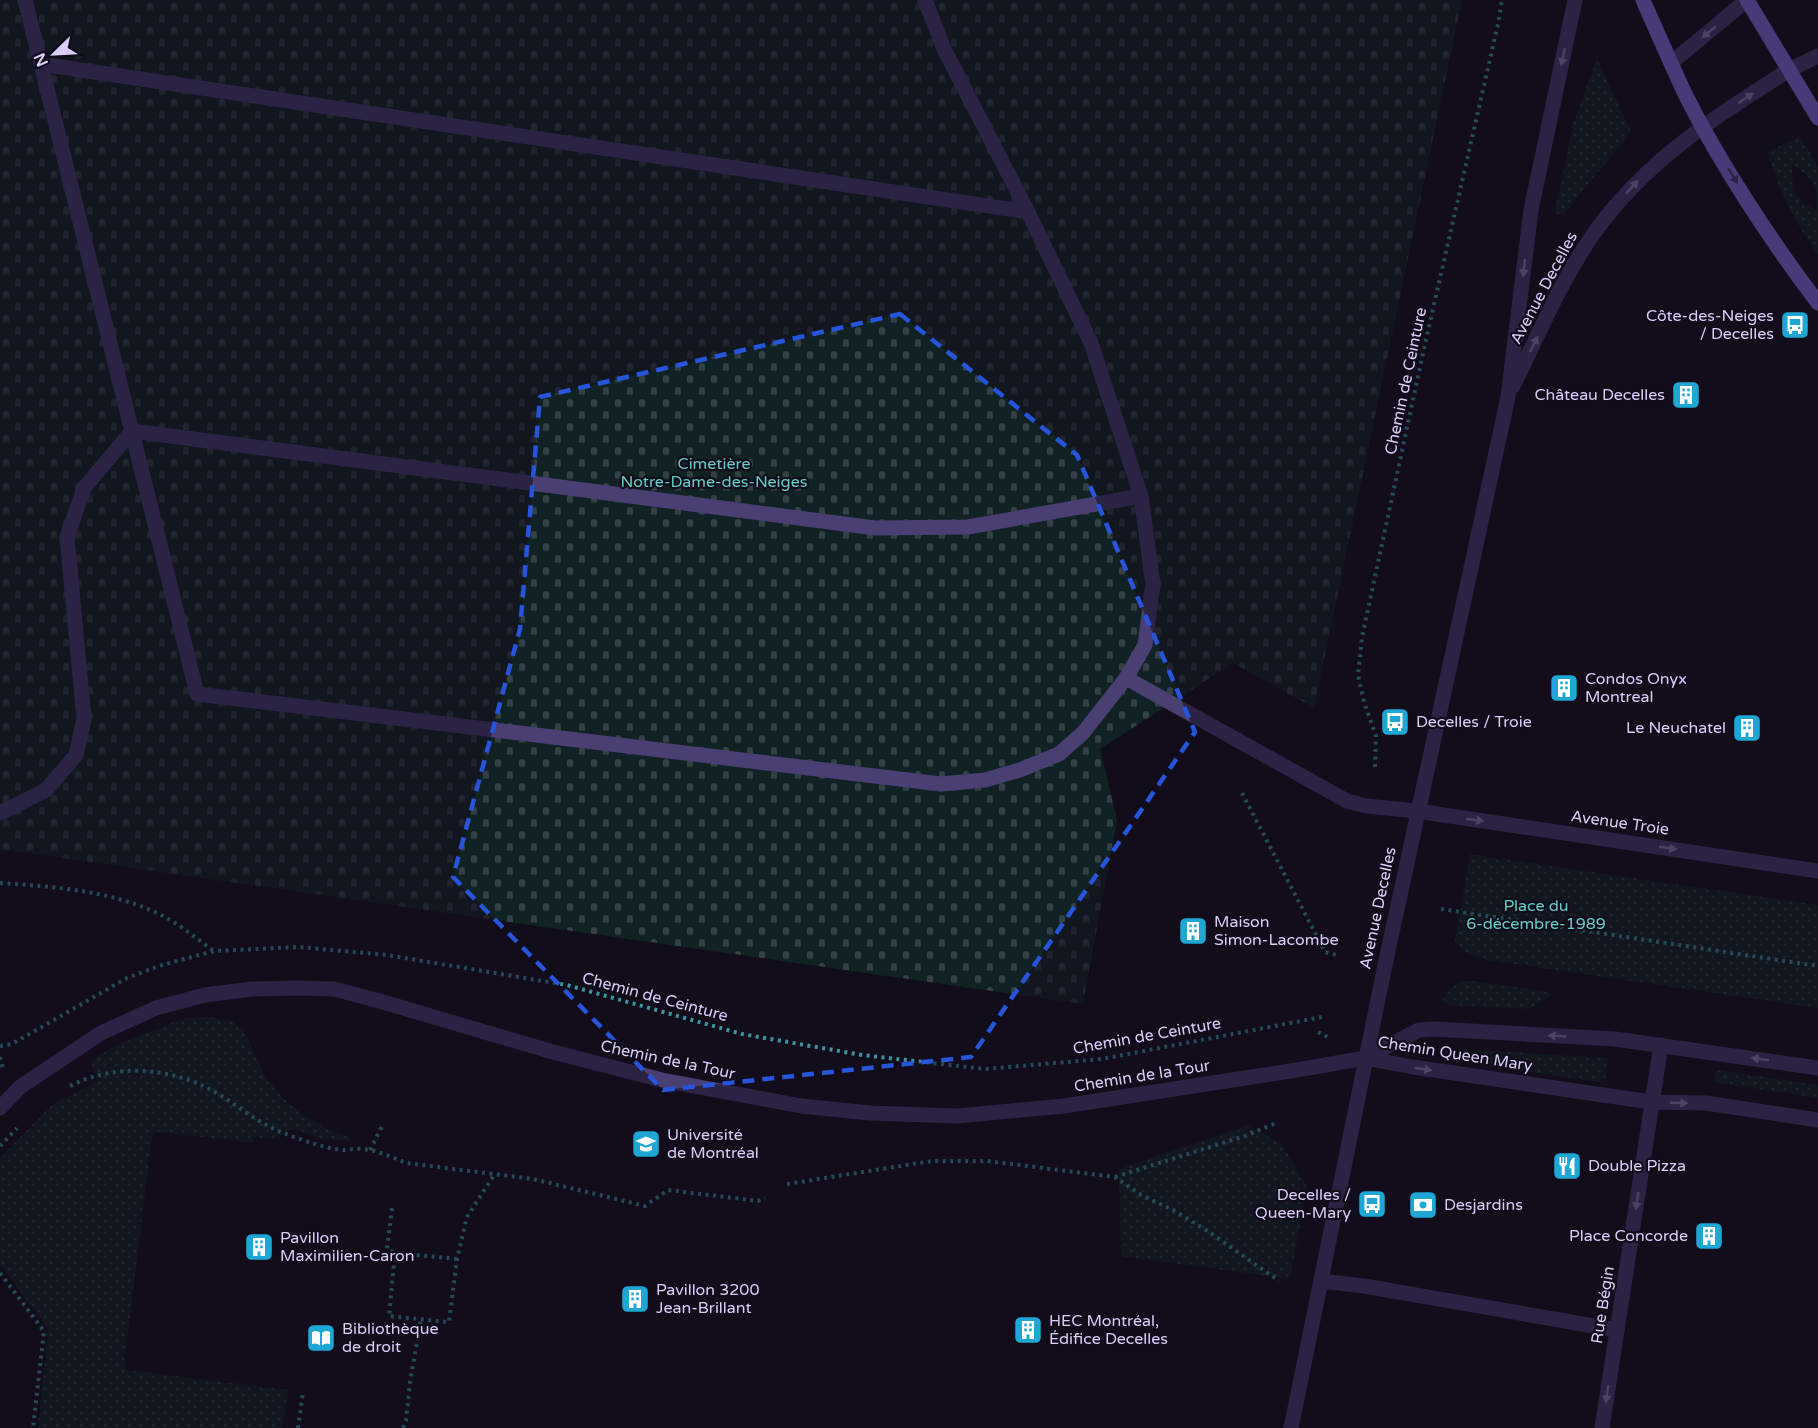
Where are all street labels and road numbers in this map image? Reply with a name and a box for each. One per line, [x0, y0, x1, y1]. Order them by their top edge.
street label: Avenue Decelles [1506, 228, 1582, 348]
street label: Chemin de Ceinture [1381, 306, 1431, 456]
street label: Avenue Troie [1570, 806, 1670, 840]
street label: Avenue Decelles [1355, 845, 1401, 971]
street label: Chemin de Ceinture [580, 968, 730, 1026]
street label: Chemin de Ceinture [1071, 1013, 1223, 1059]
street label: Chemin Queen Mary [1376, 1032, 1534, 1076]
street label: Chemin de la Tour [599, 1036, 738, 1084]
street label: Chemin de la Tour [1073, 1055, 1212, 1097]
street label: Rue Bégin [1587, 1265, 1619, 1345]

